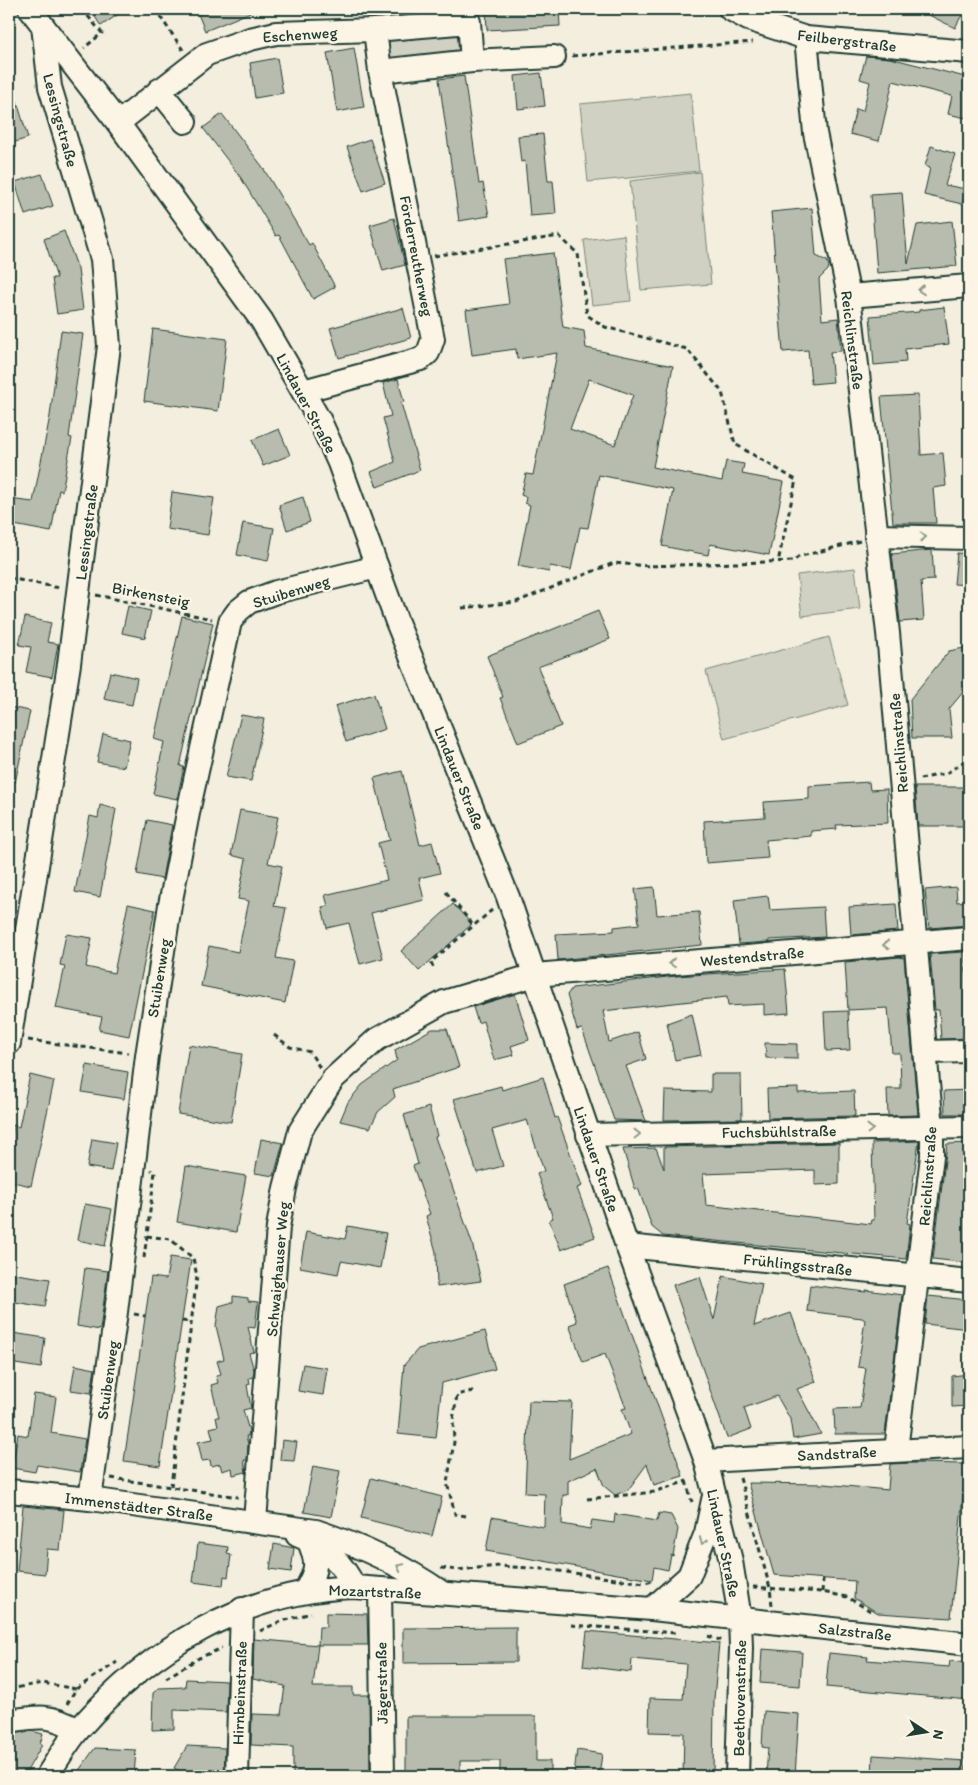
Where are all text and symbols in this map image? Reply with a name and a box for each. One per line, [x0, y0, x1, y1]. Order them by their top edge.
street label: Eschenweg [262, 22, 339, 47]
street label: Feilbergstraße [796, 25, 898, 56]
street label: Lessingstraße [39, 71, 82, 169]
street label: Förderreutherweg [395, 194, 438, 319]
one-way arrow [916, 284, 924, 295]
street label: Reichlinstraße [837, 289, 868, 391]
street label: Lindauer Straße [272, 350, 341, 457]
street label: Lessingstraße [71, 483, 102, 581]
one-way arrow [919, 532, 927, 542]
street label: Stuibenweg [250, 570, 333, 612]
street label: Birkensteig [110, 578, 192, 611]
street label: Reichlinstraße [885, 692, 912, 794]
street label: Lindauer Straße [430, 723, 489, 833]
street label: Stuibenweg [143, 936, 174, 1019]
one-way arrow [882, 939, 890, 950]
street label: Westendstraße [699, 942, 805, 971]
one-way arrow [667, 958, 675, 969]
street label: Lindauer Straße [570, 1104, 624, 1215]
street label: Fuchsbühlstraße [721, 1121, 837, 1142]
one-way arrow [866, 1124, 874, 1134]
street label: Reichlinstraße [915, 1126, 940, 1226]
one-way arrow [634, 1129, 641, 1139]
street label: Schwaighauser Weg [262, 1200, 293, 1338]
street label: Frühlingsstraße [742, 1249, 853, 1280]
street label: Stuibenweg [93, 1338, 123, 1421]
street label: Sandstraße [797, 1442, 878, 1465]
street label: Lindauer Straße [703, 1487, 744, 1599]
street label: Immenstädter Straße [64, 1488, 214, 1525]
one-way arrow [698, 1536, 709, 1545]
one-way arrow [397, 1563, 406, 1573]
street label: Mozartstraße [328, 1580, 422, 1603]
street label: Salzstraße [817, 1618, 893, 1645]
street label: Beethovenstraße [729, 1639, 750, 1757]
street label: Hirnbeinstraße [228, 1641, 251, 1745]
street label: Jägerstraße [371, 1641, 392, 1724]
north arrow [900, 1708, 950, 1758]
text: N [929, 1728, 948, 1741]

